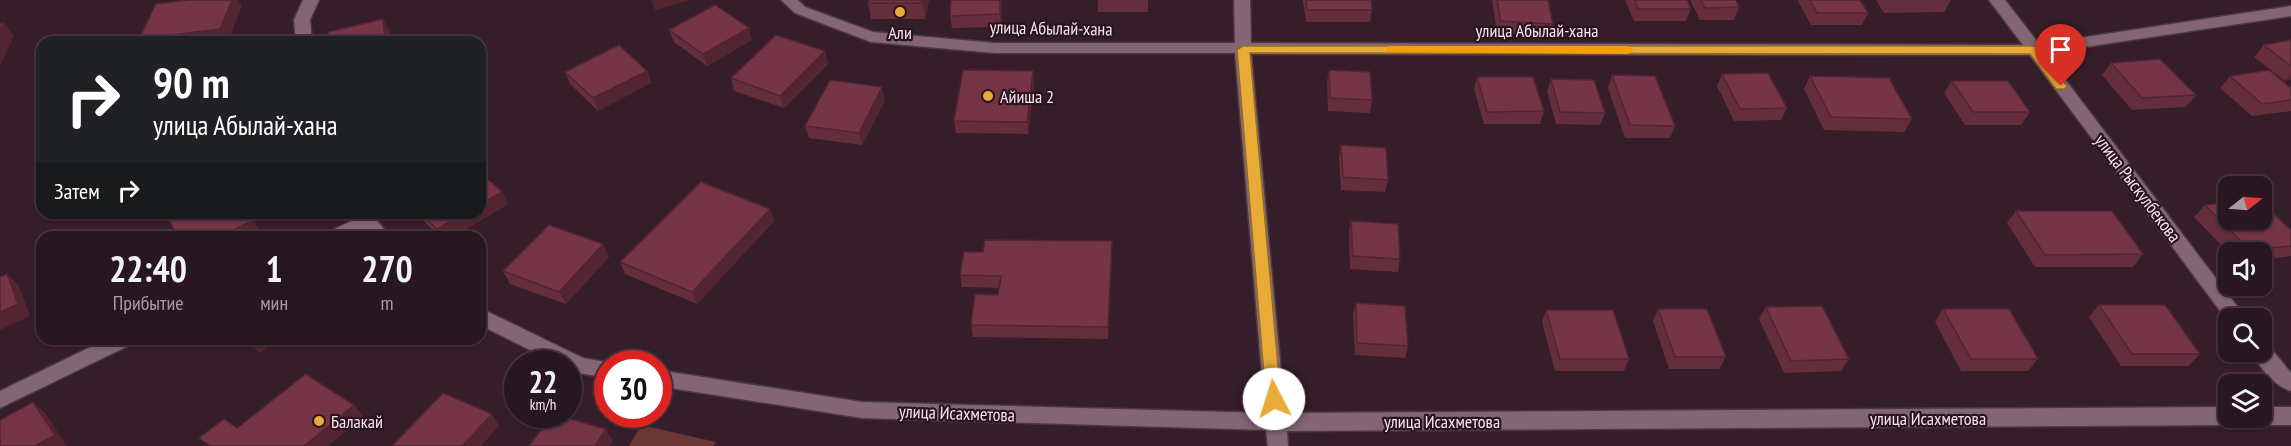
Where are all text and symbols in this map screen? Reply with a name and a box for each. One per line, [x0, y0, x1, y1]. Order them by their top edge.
marker: Али [893, 5, 907, 19]
street label: улица Абылай-хана [989, 15, 1113, 41]
street label: улица Абылай-хана [1476, 19, 1598, 42]
place label: Али [888, 21, 912, 44]
pin [2035, 24, 2086, 86]
icon: arrive [2044, 33, 2077, 66]
text: 90 m [153, 55, 230, 110]
icon: right [54, 60, 132, 138]
place label: Айиша 2 [1000, 85, 1054, 108]
marker: Айиша 2 [981, 89, 995, 103]
text: улица Абылай-хана [153, 108, 337, 142]
street label: улица Рыскулбекова [2090, 129, 2186, 247]
icon: right [112, 174, 145, 207]
north arrow [2218, 176, 2272, 230]
map controls [2218, 176, 2272, 428]
text: Затем [54, 177, 100, 205]
button: sound [2218, 242, 2272, 296]
text: 22:40 [109, 245, 187, 292]
text: 1 [266, 245, 283, 292]
text: 270 [361, 245, 413, 292]
text: Прибытие [113, 290, 184, 316]
text: мин [260, 290, 288, 316]
text: m [381, 290, 394, 316]
button: search [2218, 308, 2272, 362]
speed limit sign: 30 [594, 350, 672, 428]
text: 22 [529, 362, 557, 401]
position arrow [1242, 367, 1306, 431]
button: layers [2218, 374, 2272, 428]
text: km/h [530, 395, 556, 414]
street label: улица Исахметова [899, 399, 1015, 427]
street label: улица Исахметова [1870, 407, 1986, 430]
place label: Балакай [331, 410, 383, 433]
street label: улица Исахметова [1384, 410, 1500, 433]
marker: Балакай [312, 414, 326, 428]

